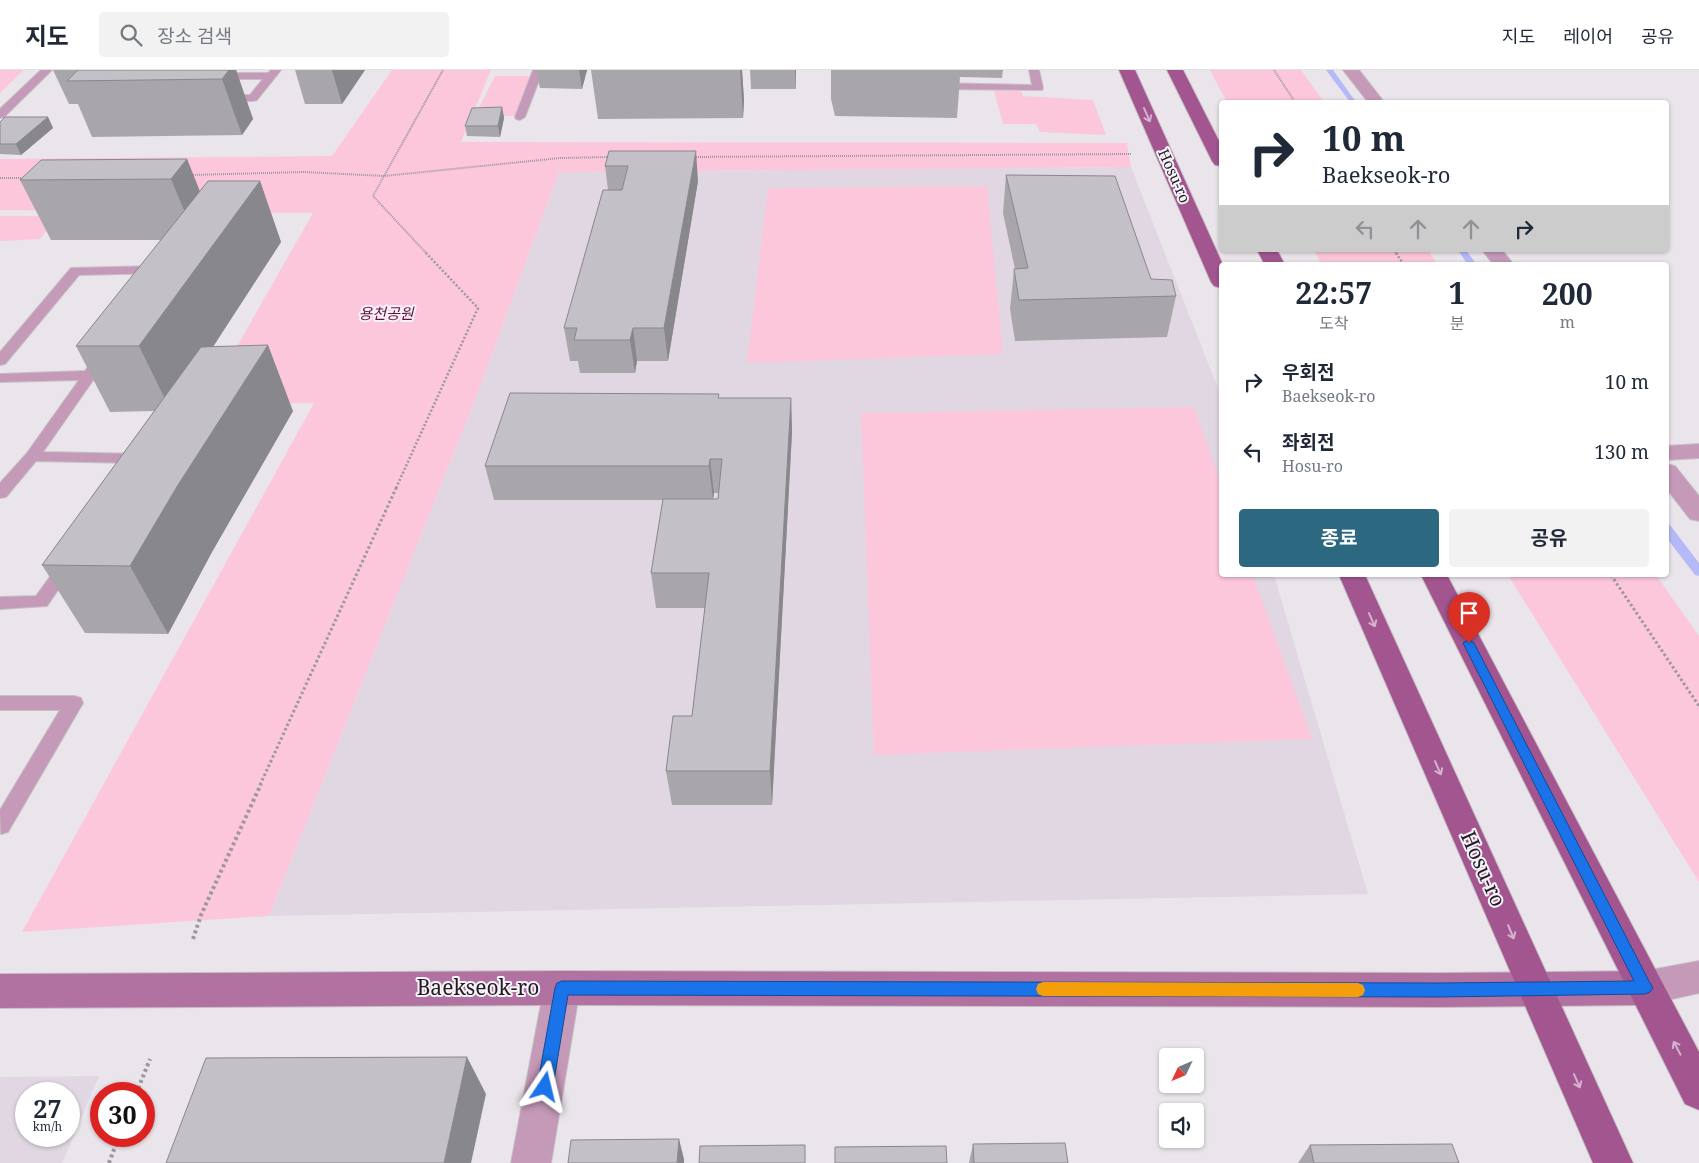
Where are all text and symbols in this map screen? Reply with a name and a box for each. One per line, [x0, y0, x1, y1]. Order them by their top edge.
search box [99, 12, 449, 57]
text: 지도 [25, 19, 69, 52]
icon: search [117, 21, 145, 49]
text: 장소 검색 [157, 23, 232, 49]
text: 지도 [1502, 24, 1535, 48]
text: 레이어 [1563, 24, 1613, 48]
text: 공유 [1641, 24, 1674, 48]
one-way arrow [1142, 107, 1152, 122]
text: 10 m [1322, 114, 1405, 161]
icon: right [1239, 120, 1304, 185]
street label: Hosu-ro [1154, 145, 1196, 206]
text: Baekseok-ro [1322, 159, 1451, 189]
icon: left [1351, 215, 1379, 243]
icon: ahead [1404, 215, 1432, 243]
icon: ahead [1457, 215, 1485, 243]
icon: right [1510, 215, 1538, 243]
text: 22:57 [1295, 272, 1372, 313]
text: 1 [1449, 272, 1466, 313]
text: 200 [1542, 273, 1593, 314]
park label: 용천공원 [358, 303, 415, 323]
text: m [1560, 311, 1575, 333]
text: 도착 [1319, 312, 1349, 334]
text: 분 [1450, 312, 1464, 334]
text: 우회전 [1282, 359, 1334, 385]
icon: right [1239, 368, 1267, 396]
text: 10 m [1605, 369, 1649, 395]
text: Baekseok-ro [1282, 385, 1376, 407]
text: 좌회전 [1282, 429, 1334, 455]
icon: left [1239, 438, 1267, 466]
text: 130 m [1594, 439, 1649, 465]
text: Hosu-ro [1282, 455, 1343, 477]
button: 종료 [1239, 509, 1439, 567]
button: 공유 [1449, 509, 1649, 567]
pin [1448, 592, 1490, 643]
icon: arrive [1455, 599, 1483, 627]
one-way arrow [1367, 612, 1377, 627]
one-way arrow [1434, 760, 1444, 775]
street label: Hosu-ro [1455, 826, 1513, 911]
one-way arrow [1507, 924, 1517, 939]
street label: Baekseok-ro [417, 973, 539, 1001]
one-way arrow [1672, 1041, 1681, 1056]
north arrow [1159, 1048, 1204, 1092]
map controls [1159, 1048, 1204, 1148]
position arrow [518, 1060, 570, 1112]
one-way arrow [1572, 1073, 1582, 1088]
speed limit sign: 30 [90, 1082, 155, 1147]
text: 27 [33, 1091, 62, 1125]
button: sound [1159, 1103, 1204, 1148]
text: km/h [33, 1118, 62, 1135]

